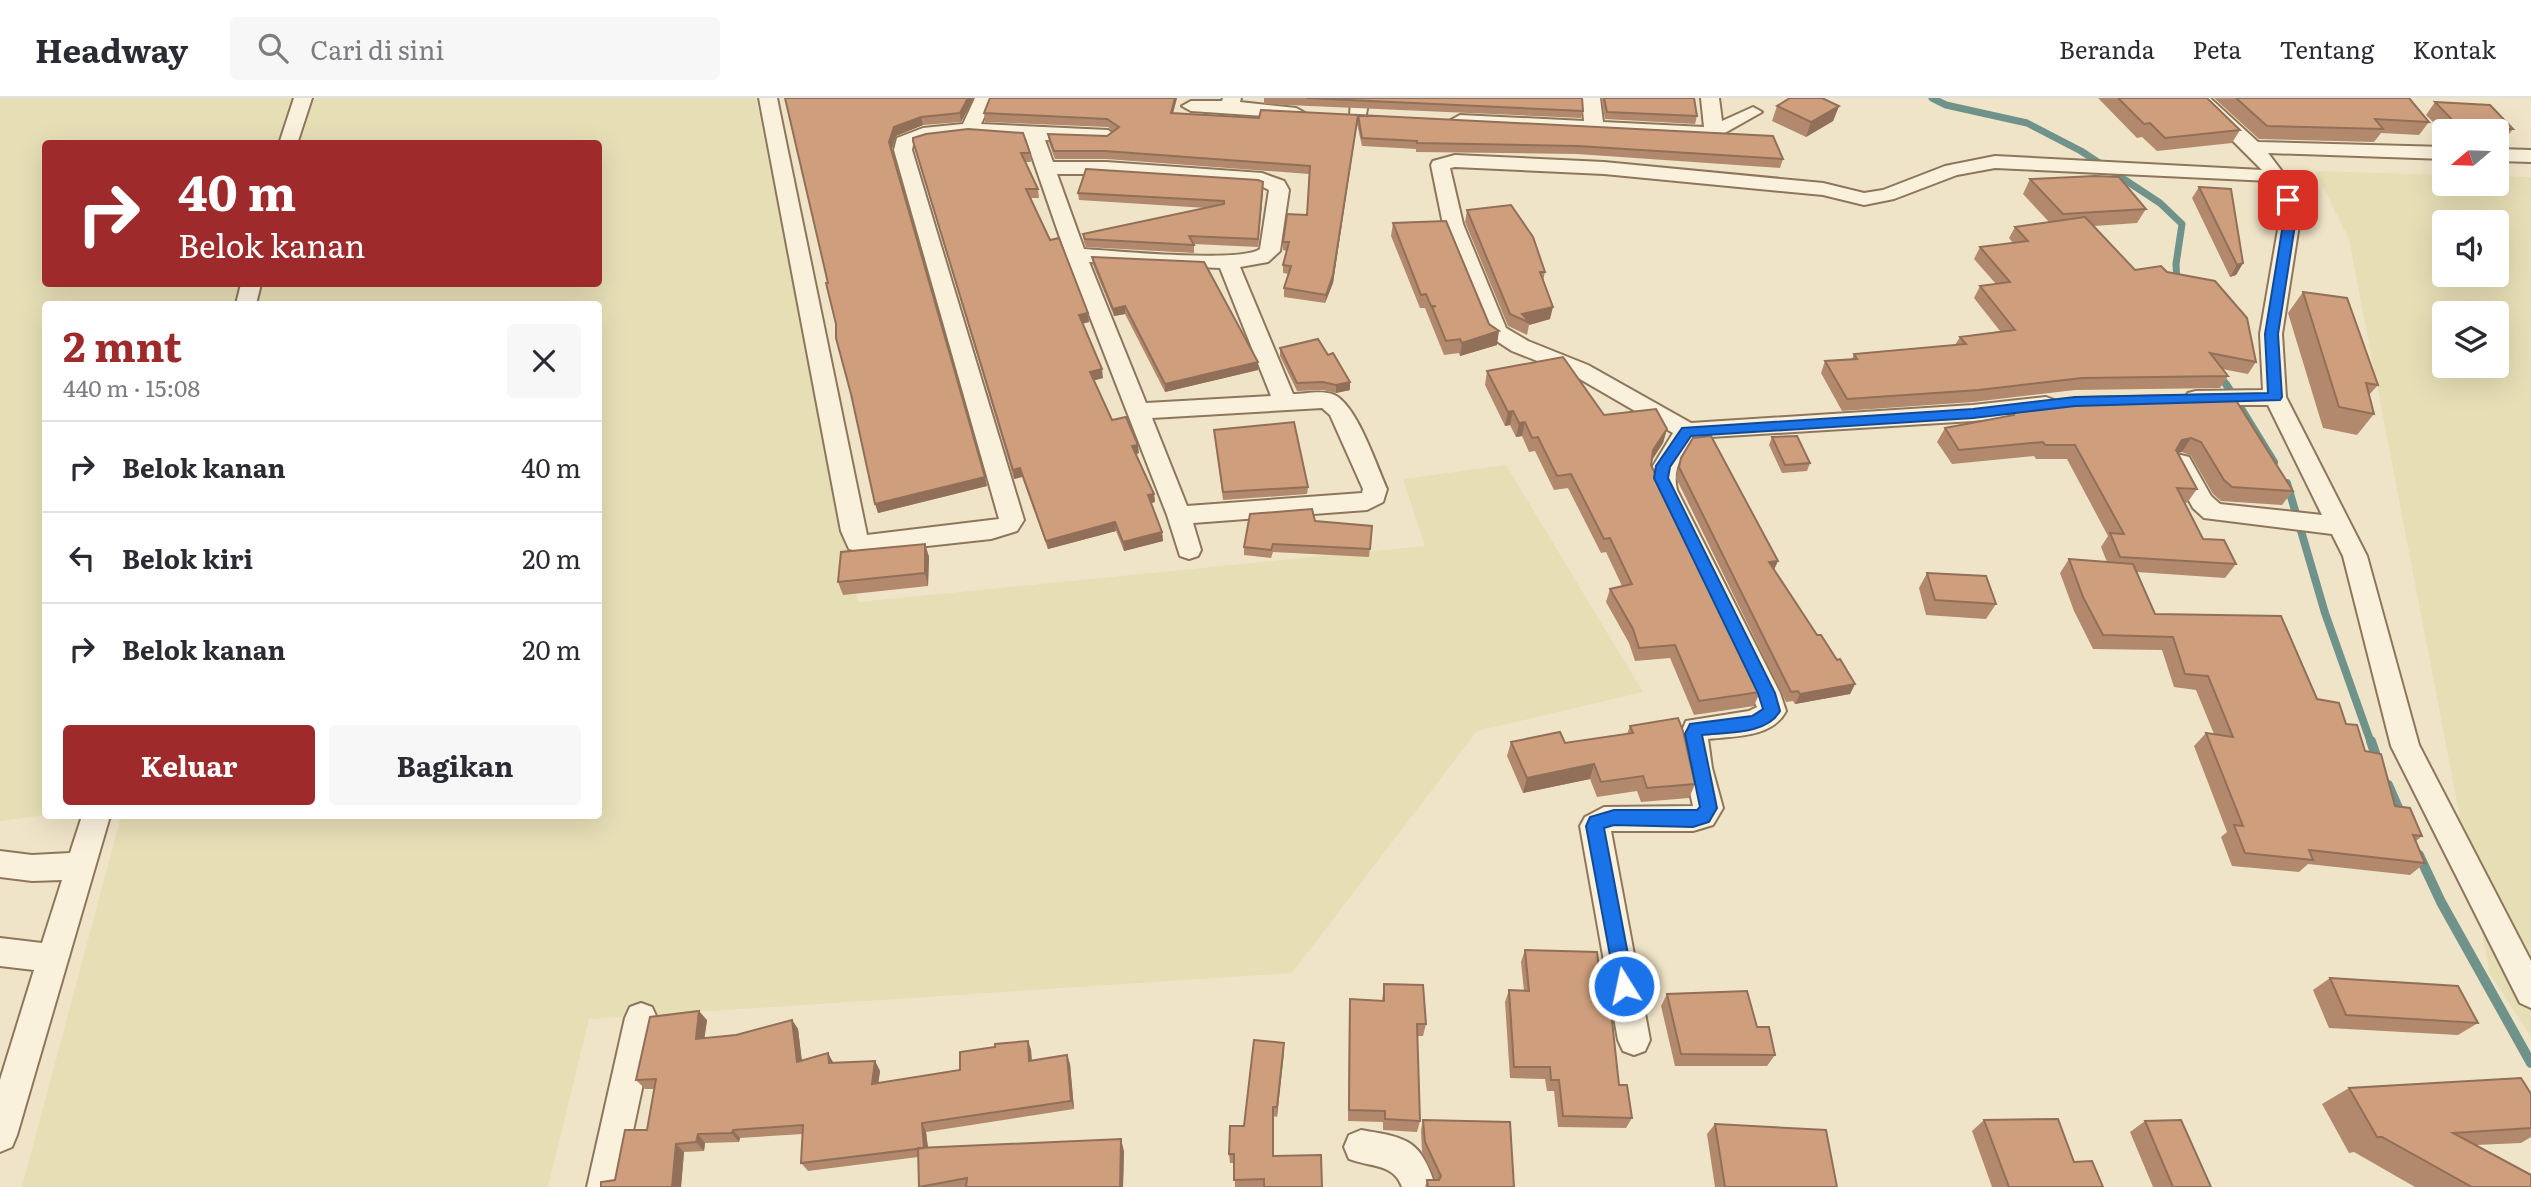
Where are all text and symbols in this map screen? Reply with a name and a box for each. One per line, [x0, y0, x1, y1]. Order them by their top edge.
search box [230, 17, 720, 80]
text: Headway [35, 24, 188, 73]
icon: search [254, 29, 292, 67]
text: Cari di sini [310, 29, 444, 68]
text: Beranda [2059, 31, 2155, 66]
text: Peta [2193, 31, 2242, 66]
text: Tentang [2280, 31, 2374, 66]
text: Kontak [2412, 31, 2496, 66]
north arrow [2432, 119, 2510, 196]
map controls [2432, 119, 2509, 378]
text: 40 m [178, 153, 296, 226]
icon: right [63, 168, 154, 259]
pin [2258, 170, 2318, 230]
icon: arrive [2269, 181, 2307, 219]
button: sound [2432, 210, 2509, 287]
text: Belok kanan [178, 220, 366, 268]
button: layers [2432, 301, 2509, 378]
text: 2 mnt [63, 313, 182, 375]
button: close [507, 324, 581, 398]
text: 440 m · 15:08 [63, 370, 200, 404]
text: Belok kanan [122, 447, 286, 486]
text: 40 m [521, 447, 581, 486]
icon: right [63, 448, 101, 486]
text: Belok kiri [122, 538, 253, 577]
text: 20 m [522, 538, 581, 577]
icon: left [63, 539, 101, 577]
text: Belok kanan [122, 629, 286, 668]
text: 20 m [522, 629, 581, 668]
icon: right [63, 630, 101, 668]
button: Keluar [63, 725, 315, 805]
button: Bagikan [329, 725, 581, 805]
position arrow [1587, 949, 1661, 1023]

